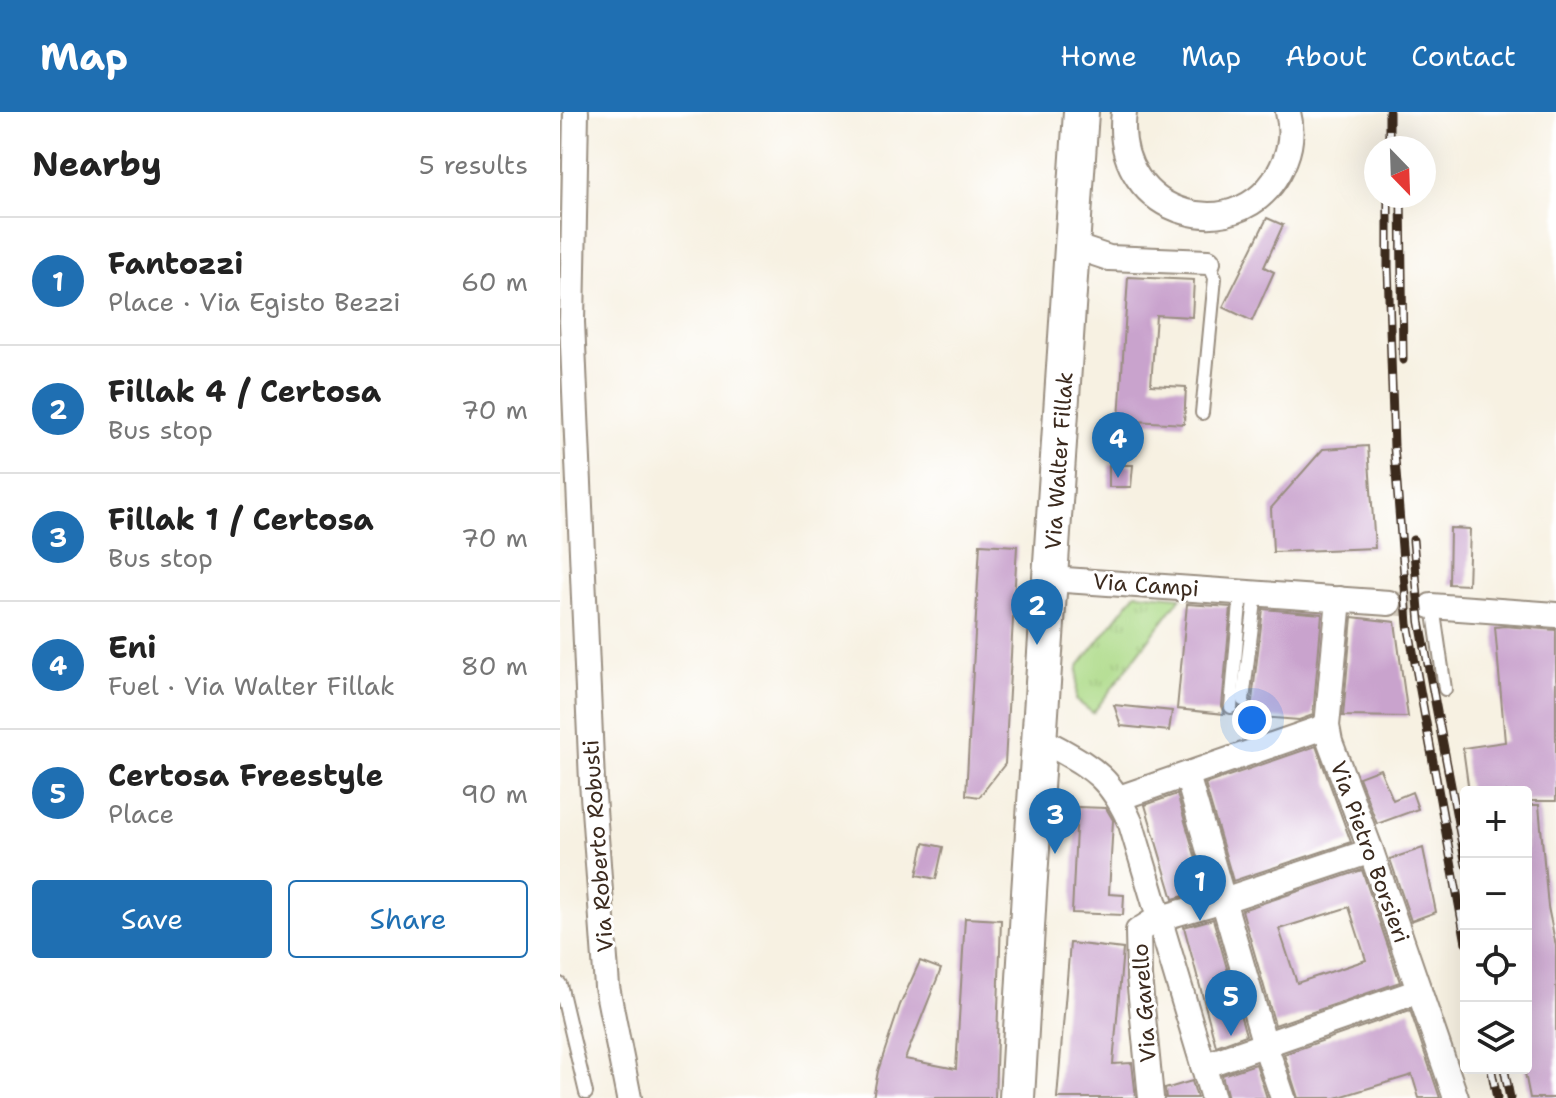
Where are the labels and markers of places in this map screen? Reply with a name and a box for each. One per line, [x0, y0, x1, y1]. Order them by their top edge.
pin: 4 [1092, 412, 1144, 478]
pin: 2 [1011, 579, 1063, 645]
pin: 3 [1029, 788, 1081, 854]
pin: 1 [1174, 855, 1226, 921]
pin: 5 [1205, 970, 1257, 1036]

